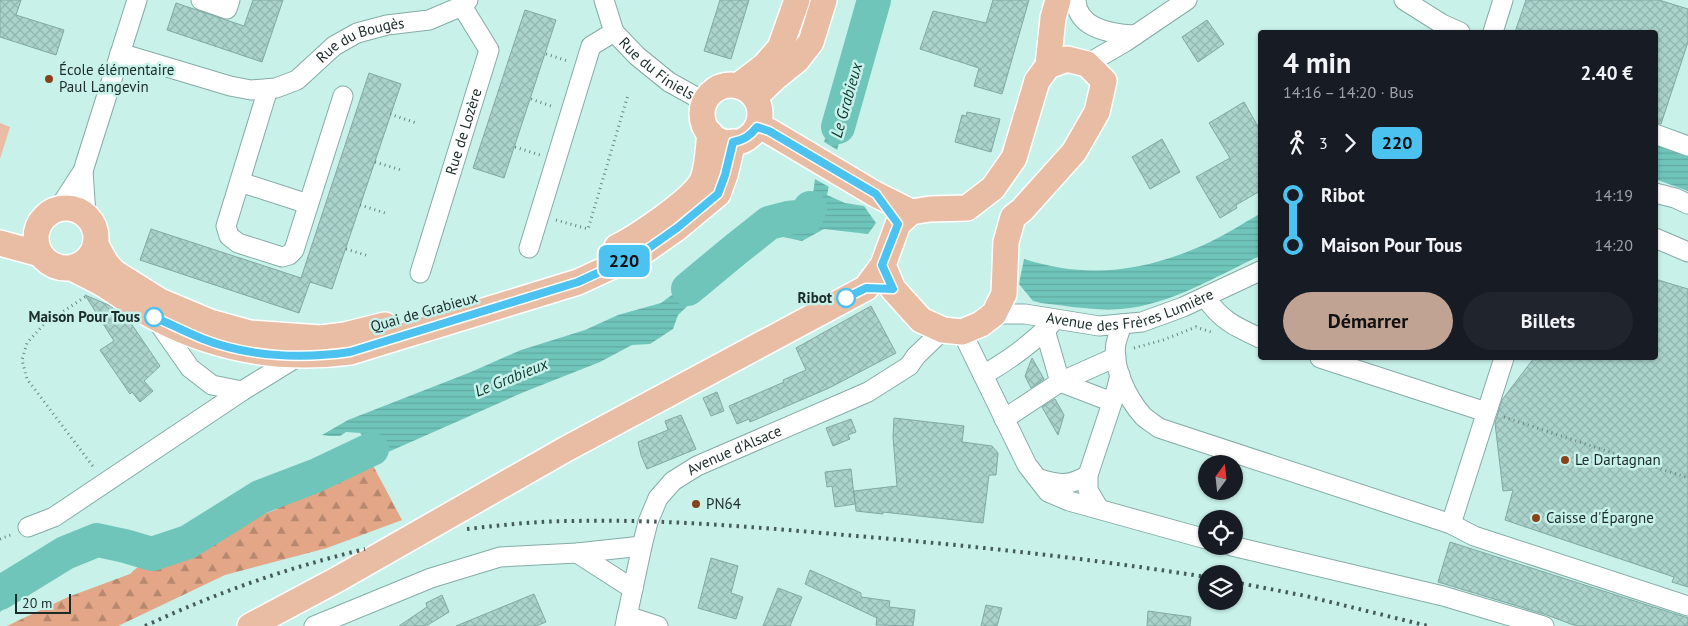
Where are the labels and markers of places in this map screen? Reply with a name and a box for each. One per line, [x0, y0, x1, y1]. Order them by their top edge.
place label: École élémentaire Paul Langevin [59, 60, 174, 96]
marker: École élémentaire Paul Langevin [43, 73, 55, 85]
place label: Ribot [798, 288, 833, 307]
marker: Ribot [836, 288, 856, 308]
place label: Maison Pour Tous [28, 307, 140, 326]
marker: Maison Pour Tous [144, 307, 164, 327]
place label: Le Dartagnan [1575, 450, 1661, 469]
marker: Le Dartagnan [1559, 454, 1571, 466]
place label: PN64 [706, 494, 741, 513]
marker: PN64 [690, 498, 702, 510]
place label: Caisse d'Épargne [1546, 508, 1654, 527]
marker: Caisse d'Épargne [1530, 512, 1542, 524]

